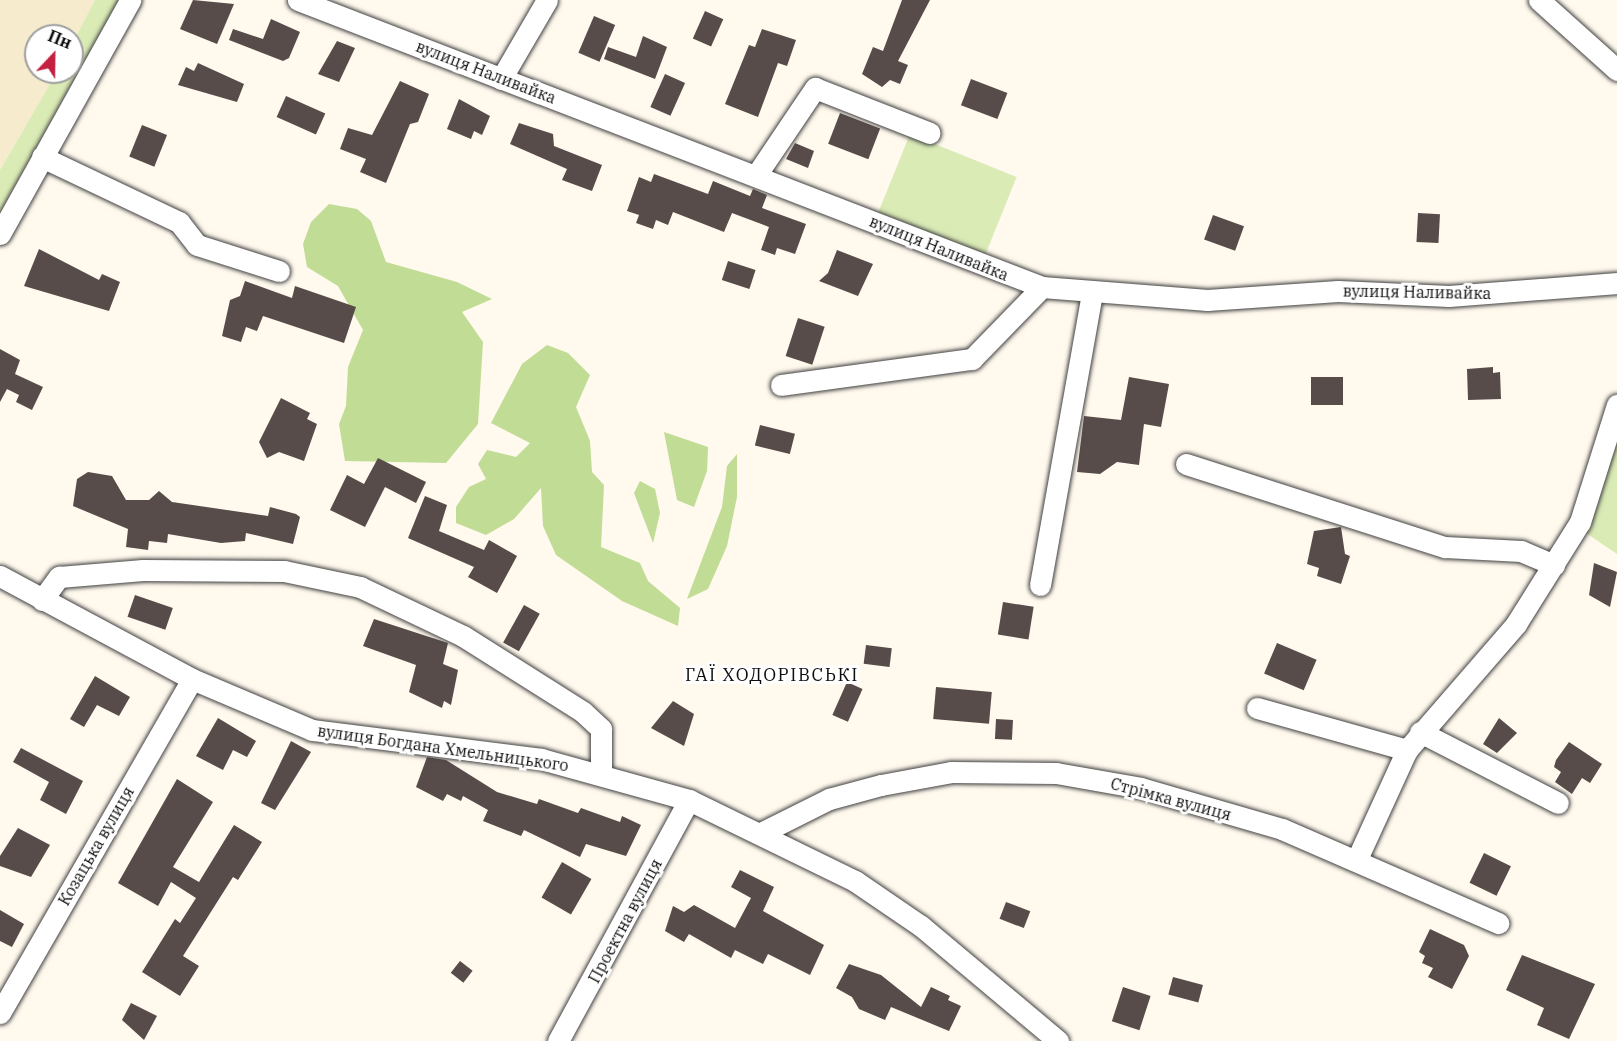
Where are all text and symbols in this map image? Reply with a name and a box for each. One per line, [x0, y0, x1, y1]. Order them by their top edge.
north arrow [24, 24, 84, 84]
text: Пн [45, 25, 75, 53]
street label: вулиця Наливайка [413, 36, 559, 108]
street label: вулиця Наливайка [867, 211, 1011, 285]
street label: вулиця Наливайка [1343, 281, 1491, 303]
district label: ГАЇ ХОДОРІВСЬКІ [685, 664, 859, 686]
street label: вулиця Богдана Хмельницького [316, 721, 570, 775]
street label: Стрімка вулиця [1109, 774, 1233, 824]
street label: Козацька вулиця [54, 783, 138, 909]
street label: Проектна вулиця [584, 856, 666, 986]

